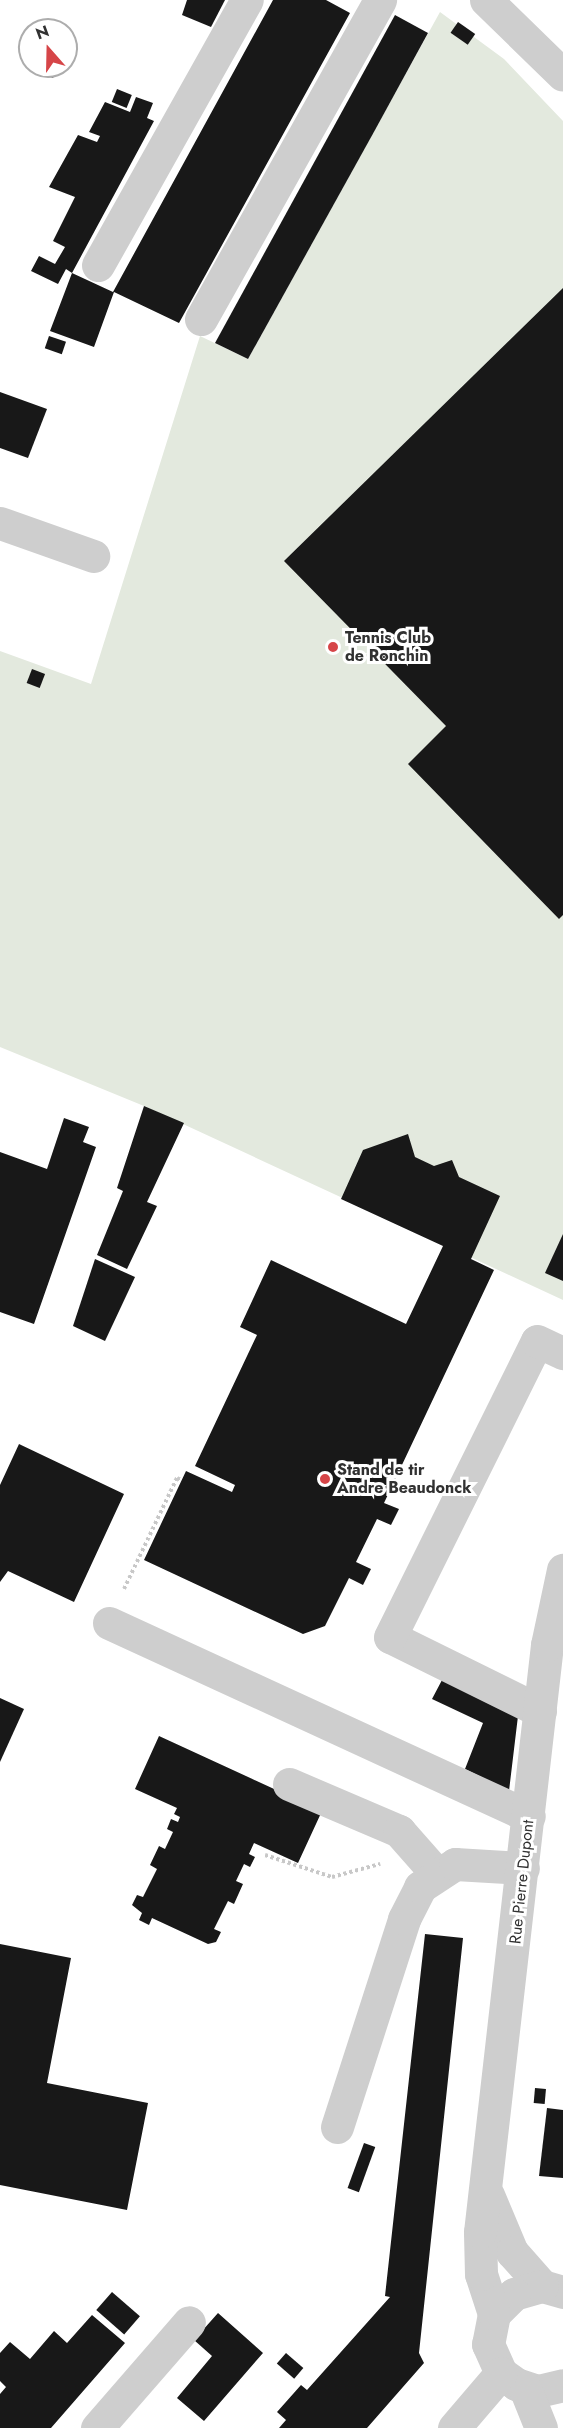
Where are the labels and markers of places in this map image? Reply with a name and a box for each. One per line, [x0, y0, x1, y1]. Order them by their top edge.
place label: Tennis Club de Ronchin [345, 628, 431, 666]
marker: Tennis Club de Ronchin [326, 640, 340, 654]
place label: Stand de tir Andre Beaudonck [337, 1460, 471, 1498]
marker: Stand de tir Andre Beaudonck [318, 1472, 332, 1486]

